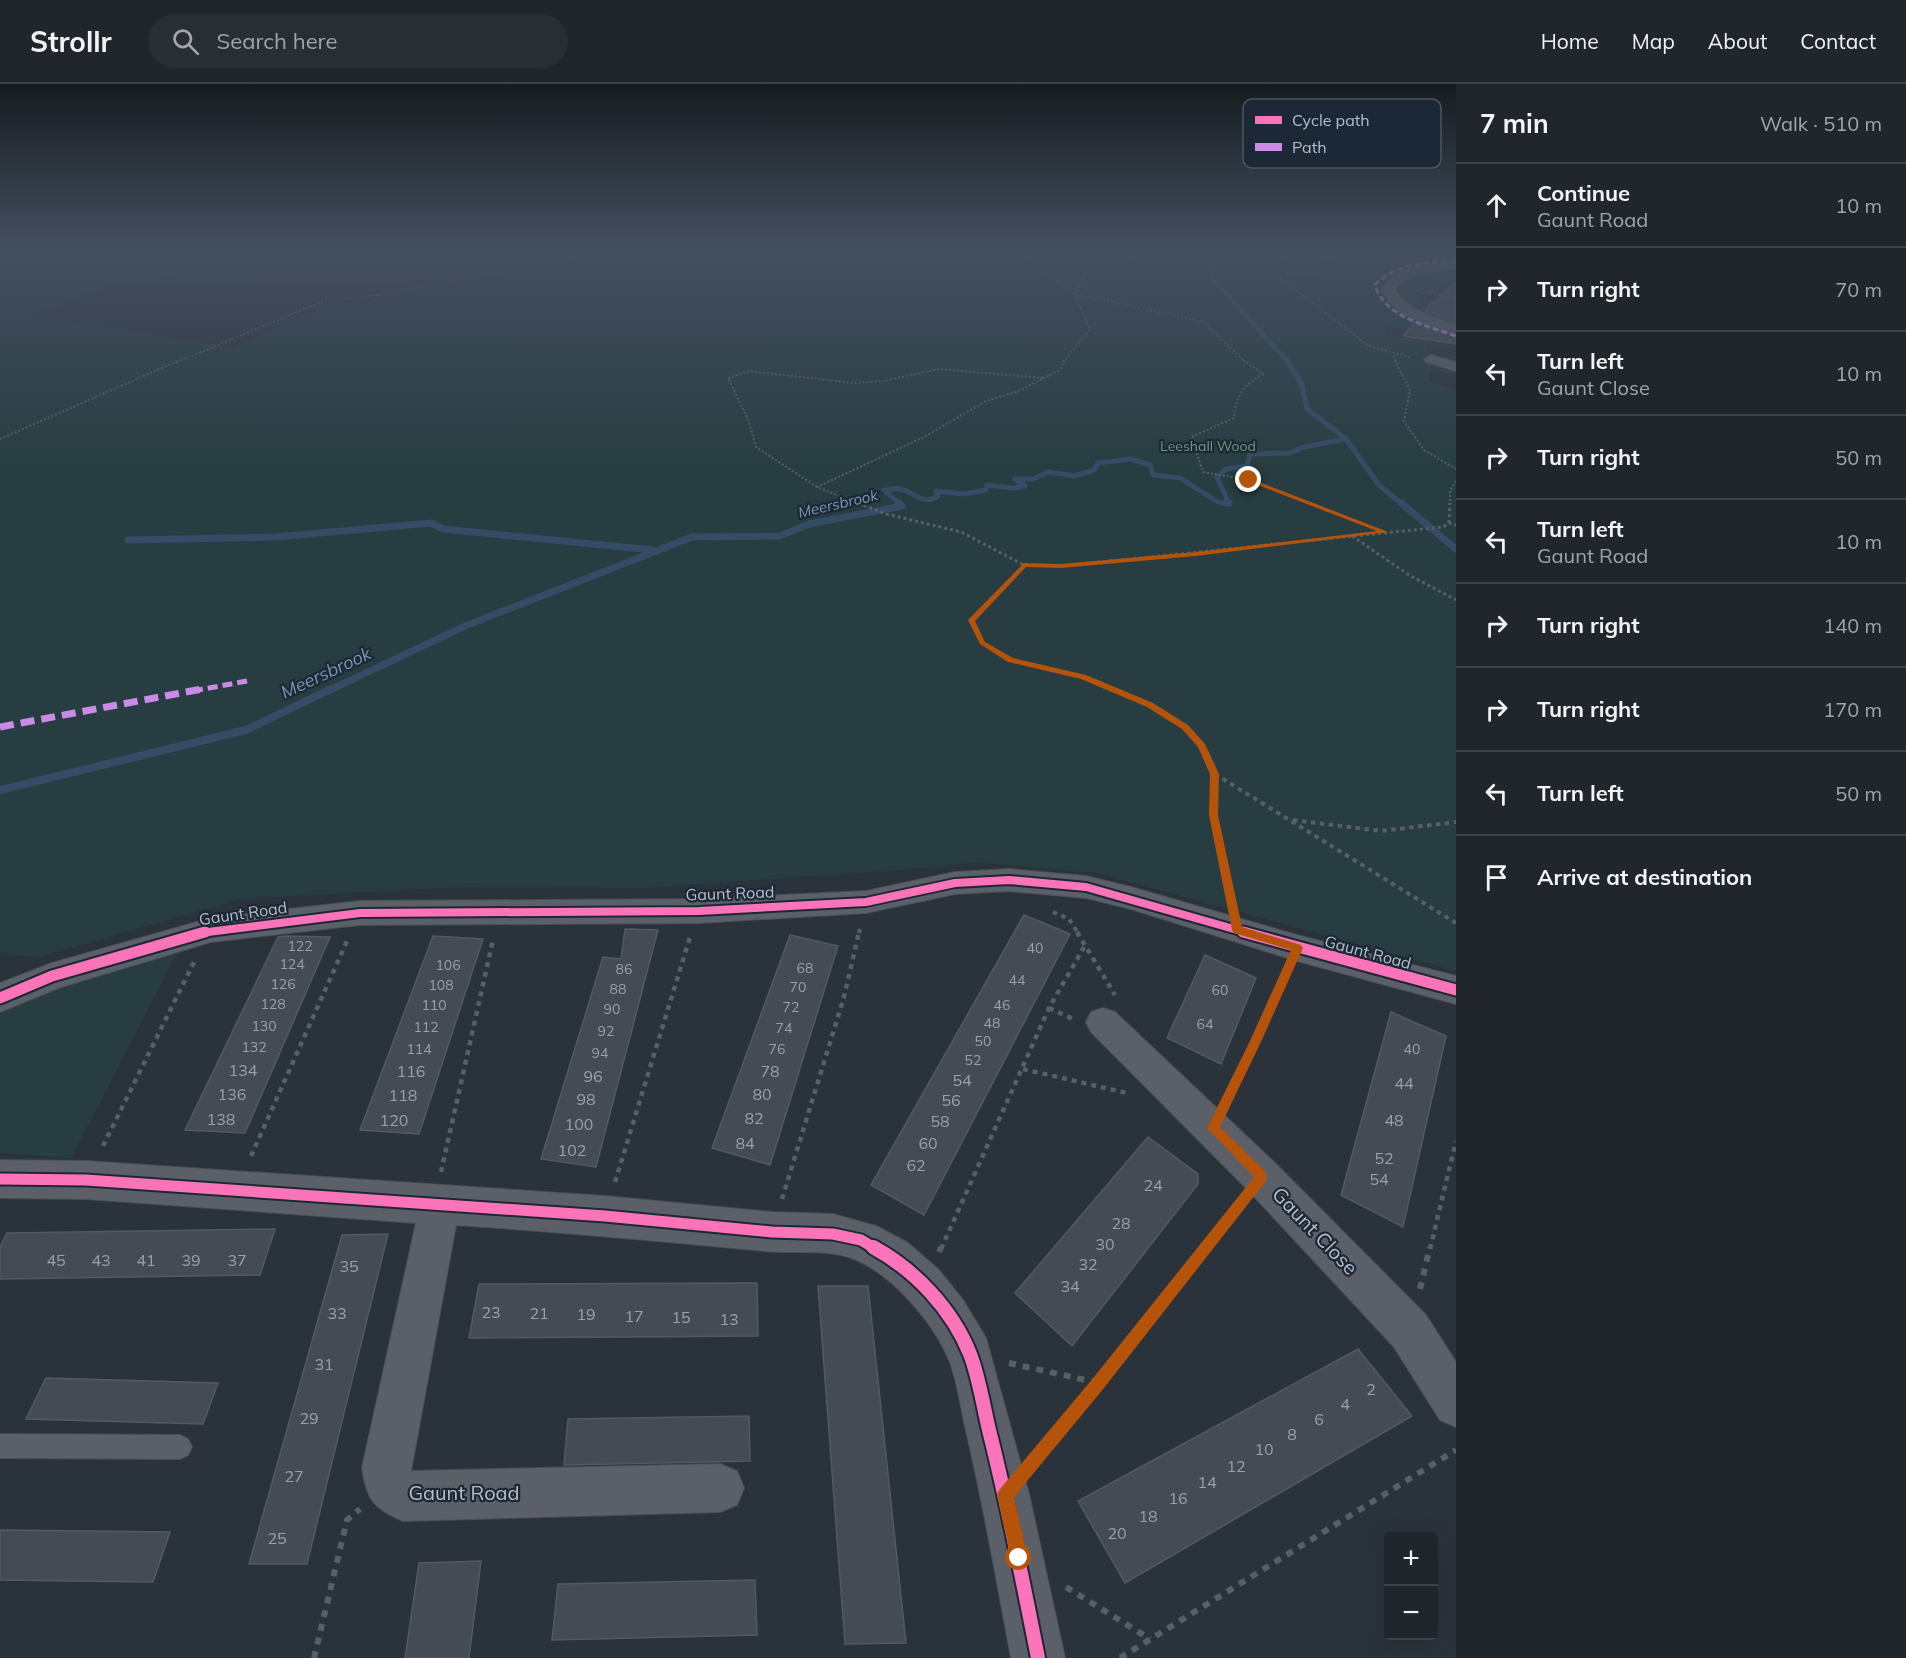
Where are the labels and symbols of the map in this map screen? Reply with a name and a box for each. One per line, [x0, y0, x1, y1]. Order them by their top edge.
legend [1243, 99, 1441, 168]
text: Cycle path [1292, 110, 1370, 130]
text: Path [1292, 137, 1327, 157]
park label: Leeshall Wood [1160, 437, 1256, 455]
route end [1235, 466, 1261, 492]
water label: Meersbrook [796, 485, 881, 522]
water label: Meersbrook [277, 641, 375, 704]
street label: Gaunt Road [685, 881, 775, 905]
street label: Gaunt Road [198, 897, 288, 929]
street label: Gaunt Road [1322, 931, 1414, 973]
house number: 122 [287, 937, 313, 955]
house number: 40 [1027, 939, 1043, 957]
house number: 124 [279, 955, 305, 973]
house number: 106 [435, 956, 461, 974]
house number: 68 [797, 959, 813, 977]
house number: 86 [616, 960, 632, 978]
house number: 44 [1009, 971, 1026, 989]
house number: 126 [270, 975, 296, 993]
house number: 108 [428, 976, 454, 994]
house number: 70 [790, 978, 806, 996]
house number: 88 [610, 980, 626, 998]
house number: 60 [1212, 981, 1228, 999]
house number: 128 [260, 995, 286, 1013]
house number: 110 [421, 996, 447, 1014]
house number: 46 [994, 996, 1010, 1014]
house number: 72 [783, 998, 799, 1016]
house number: 90 [604, 1000, 620, 1018]
house number: 48 [984, 1014, 1000, 1032]
house number: 64 [1197, 1015, 1214, 1033]
house number: 130 [251, 1017, 277, 1035]
house number: 112 [413, 1018, 439, 1036]
house number: 74 [776, 1019, 793, 1037]
house number: 92 [598, 1022, 614, 1040]
house number: 50 [975, 1032, 991, 1050]
house number: 132 [241, 1038, 267, 1056]
house number: 114 [406, 1040, 432, 1058]
house number: 76 [769, 1040, 785, 1058]
house number: 40 [1404, 1040, 1420, 1058]
house number: 94 [592, 1044, 609, 1062]
house number: 52 [965, 1051, 981, 1069]
house number: 134 [229, 1060, 258, 1080]
house number: 116 [397, 1061, 425, 1081]
house number: 78 [760, 1061, 780, 1081]
house number: 96 [583, 1066, 603, 1086]
house number: 54 [952, 1070, 972, 1090]
house number: 44 [1394, 1073, 1414, 1093]
house number: 136 [218, 1084, 246, 1104]
house number: 80 [752, 1084, 772, 1104]
house number: 118 [389, 1085, 417, 1105]
house number: 98 [576, 1089, 596, 1109]
house number: 56 [941, 1090, 961, 1110]
house number: 82 [744, 1108, 764, 1128]
house number: 138 [207, 1109, 235, 1129]
house number: 120 [380, 1110, 408, 1130]
house number: 48 [1384, 1110, 1404, 1130]
house number: 58 [930, 1111, 950, 1131]
house number: 100 [565, 1114, 593, 1134]
house number: 84 [735, 1133, 755, 1153]
house number: 60 [918, 1133, 938, 1153]
house number: 102 [558, 1140, 586, 1160]
house number: 52 [1374, 1148, 1394, 1168]
house number: 62 [906, 1155, 926, 1175]
house number: 54 [1369, 1169, 1389, 1189]
house number: 24 [1143, 1175, 1163, 1195]
street label: Gaunt Close [1267, 1181, 1364, 1280]
house number: 28 [1111, 1213, 1131, 1233]
house number: 30 [1095, 1234, 1115, 1254]
house number: 45 [46, 1250, 66, 1270]
house number: 43 [91, 1250, 111, 1270]
house number: 41 [136, 1250, 156, 1270]
house number: 39 [181, 1250, 201, 1270]
house number: 37 [227, 1250, 247, 1270]
house number: 32 [1078, 1254, 1098, 1274]
house number: 35 [339, 1256, 359, 1276]
house number: 34 [1060, 1276, 1080, 1296]
house number: 23 [481, 1302, 501, 1322]
house number: 33 [327, 1303, 347, 1323]
house number: 21 [529, 1303, 549, 1323]
house number: 19 [576, 1304, 596, 1324]
house number: 17 [624, 1306, 644, 1326]
house number: 15 [671, 1307, 691, 1327]
house number: 13 [719, 1309, 739, 1329]
house number: 31 [314, 1354, 334, 1374]
house number: 2 [1366, 1379, 1376, 1399]
house number: 4 [1340, 1394, 1350, 1414]
house number: 29 [299, 1408, 319, 1428]
house number: 6 [1314, 1409, 1324, 1429]
house number: 8 [1287, 1424, 1297, 1444]
house number: 10 [1254, 1439, 1274, 1459]
house number: 12 [1226, 1456, 1246, 1476]
house number: 27 [284, 1466, 304, 1486]
house number: 14 [1197, 1472, 1217, 1492]
street label: Gaunt Road [408, 1480, 520, 1505]
house number: 16 [1168, 1488, 1188, 1508]
house number: 18 [1138, 1506, 1158, 1526]
house number: 20 [1107, 1523, 1127, 1543]
house number: 25 [267, 1528, 287, 1548]
route start [1005, 1544, 1031, 1570]

